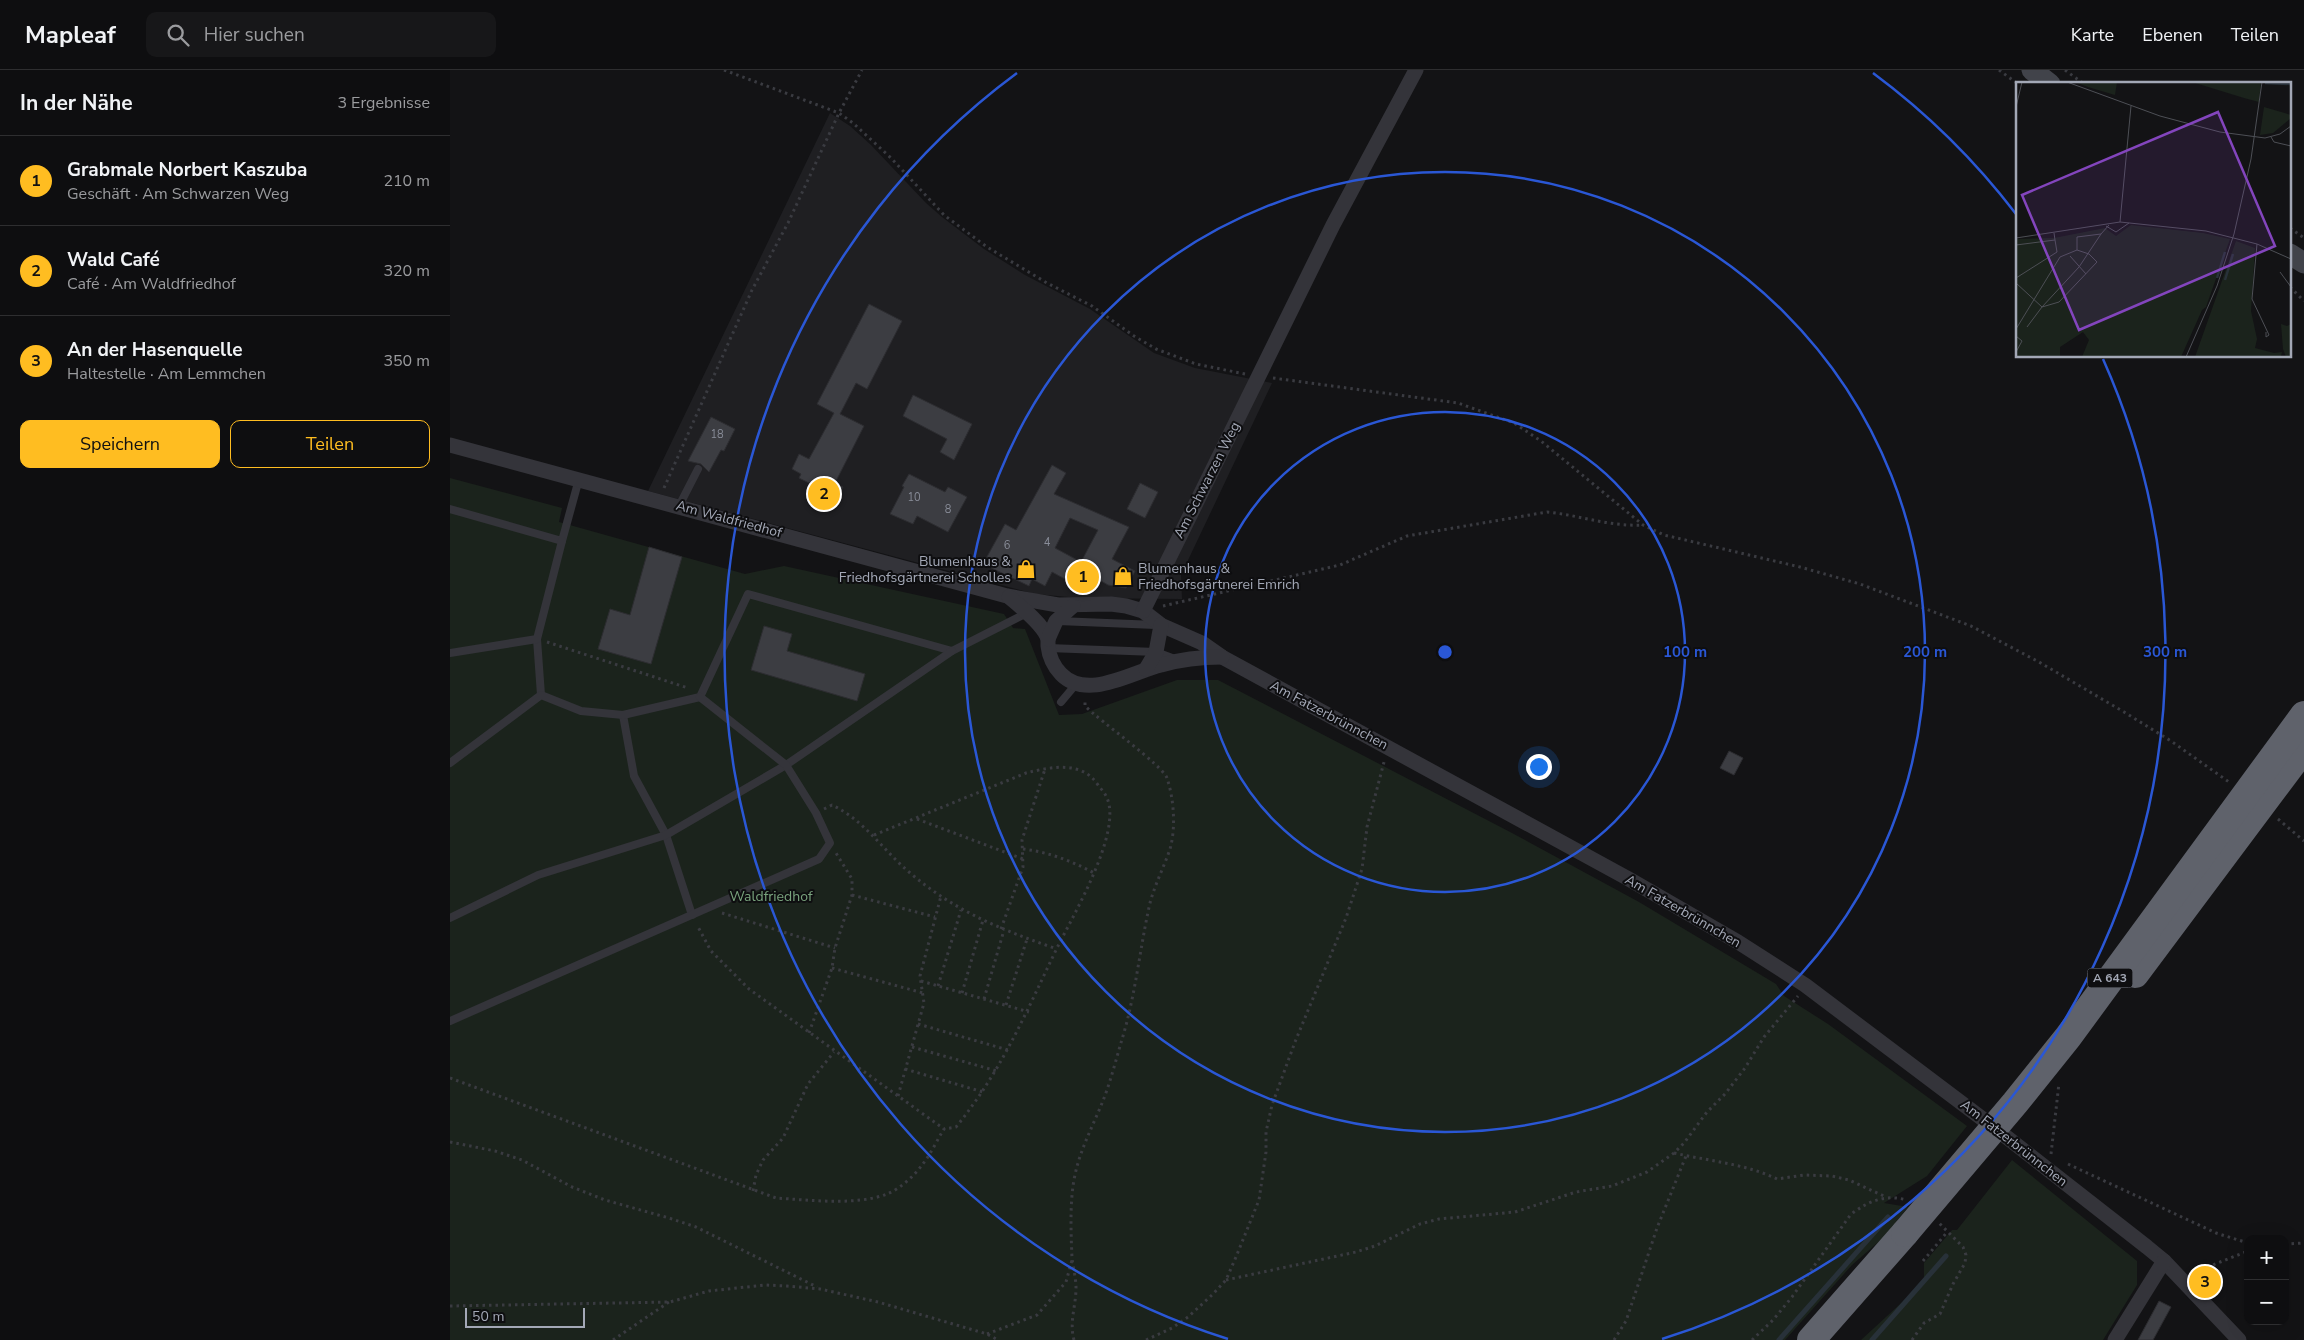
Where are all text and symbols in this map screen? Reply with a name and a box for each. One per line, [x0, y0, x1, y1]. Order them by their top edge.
search box [146, 12, 496, 57]
text: Mapleaf [25, 19, 116, 51]
icon: search [164, 21, 192, 49]
text: Hier suchen [204, 22, 305, 48]
text: Karte [2071, 23, 2114, 47]
text: Ebenen [2142, 23, 2203, 47]
text: Teilen [2231, 23, 2279, 47]
inset map [2016, 82, 2292, 358]
text: In der Nähe [20, 89, 133, 117]
text: 3 Ergebnisse [337, 92, 430, 114]
text: Grabmale Norbert Kaszuba [67, 157, 307, 183]
text: 1 [31, 170, 41, 192]
text: 210 m [383, 170, 430, 192]
text: Geschäft · Am Schwarzen Weg [67, 183, 289, 205]
text: Wald Café [67, 247, 160, 273]
text: 2 [31, 260, 41, 282]
text: 320 m [383, 260, 430, 282]
text: Café · Am Waldfriedhof [67, 273, 236, 295]
text: An der Hasenquelle [67, 337, 242, 363]
text: 3 [31, 350, 41, 372]
text: 350 m [383, 350, 430, 372]
text: Haltestelle · Am Lemmchen [67, 363, 266, 385]
street label: Am Schwarzen Weg [1169, 418, 1245, 542]
button: Speichern [20, 420, 220, 468]
button: Teilen [230, 420, 430, 468]
house number: 18 [710, 427, 724, 442]
pin: 2 [808, 475, 840, 513]
house number: 10 [907, 490, 921, 505]
street label: Am Waldfriedhof [674, 496, 784, 542]
house number: 8 [945, 502, 952, 517]
house number: 4 [1044, 535, 1051, 550]
house number: 6 [1004, 538, 1011, 553]
place label: Blumenhaus & Friedhofsgärtnerei Scholles [839, 552, 1011, 587]
shop icon: Blumenhaus & Friedhofsgärtnerei Scholles [1015, 558, 1037, 580]
pin: 1 [1067, 558, 1099, 596]
place label: Blumenhaus & Friedhofsgärtnerei Emrich [1138, 559, 1300, 594]
shop icon: Blumenhaus & Friedhofsgärtnerei Emrich [1112, 565, 1134, 587]
text: 100 m [1663, 642, 1707, 662]
text: 200 m [1903, 642, 1947, 662]
text: 300 m [2143, 642, 2187, 662]
centre of rings [1436, 643, 1454, 661]
street label: Am Fatzerbrünnchen [1267, 676, 1391, 754]
your location [1526, 754, 1552, 780]
street label: Am Fatzerbrünnchen [1621, 870, 1745, 952]
park label: Waldfriedhof [729, 887, 813, 906]
road number: A 643 [2088, 968, 2132, 988]
street label: Am Fatzerbrünnchen [1957, 1095, 2071, 1191]
map controls [2244, 1235, 2289, 1325]
button: + [2244, 1235, 2289, 1280]
pin: 3 [2189, 1263, 2221, 1301]
button: − [2244, 1280, 2289, 1325]
scale bar [465, 1305, 585, 1328]
text: 50 m [472, 1307, 504, 1326]

